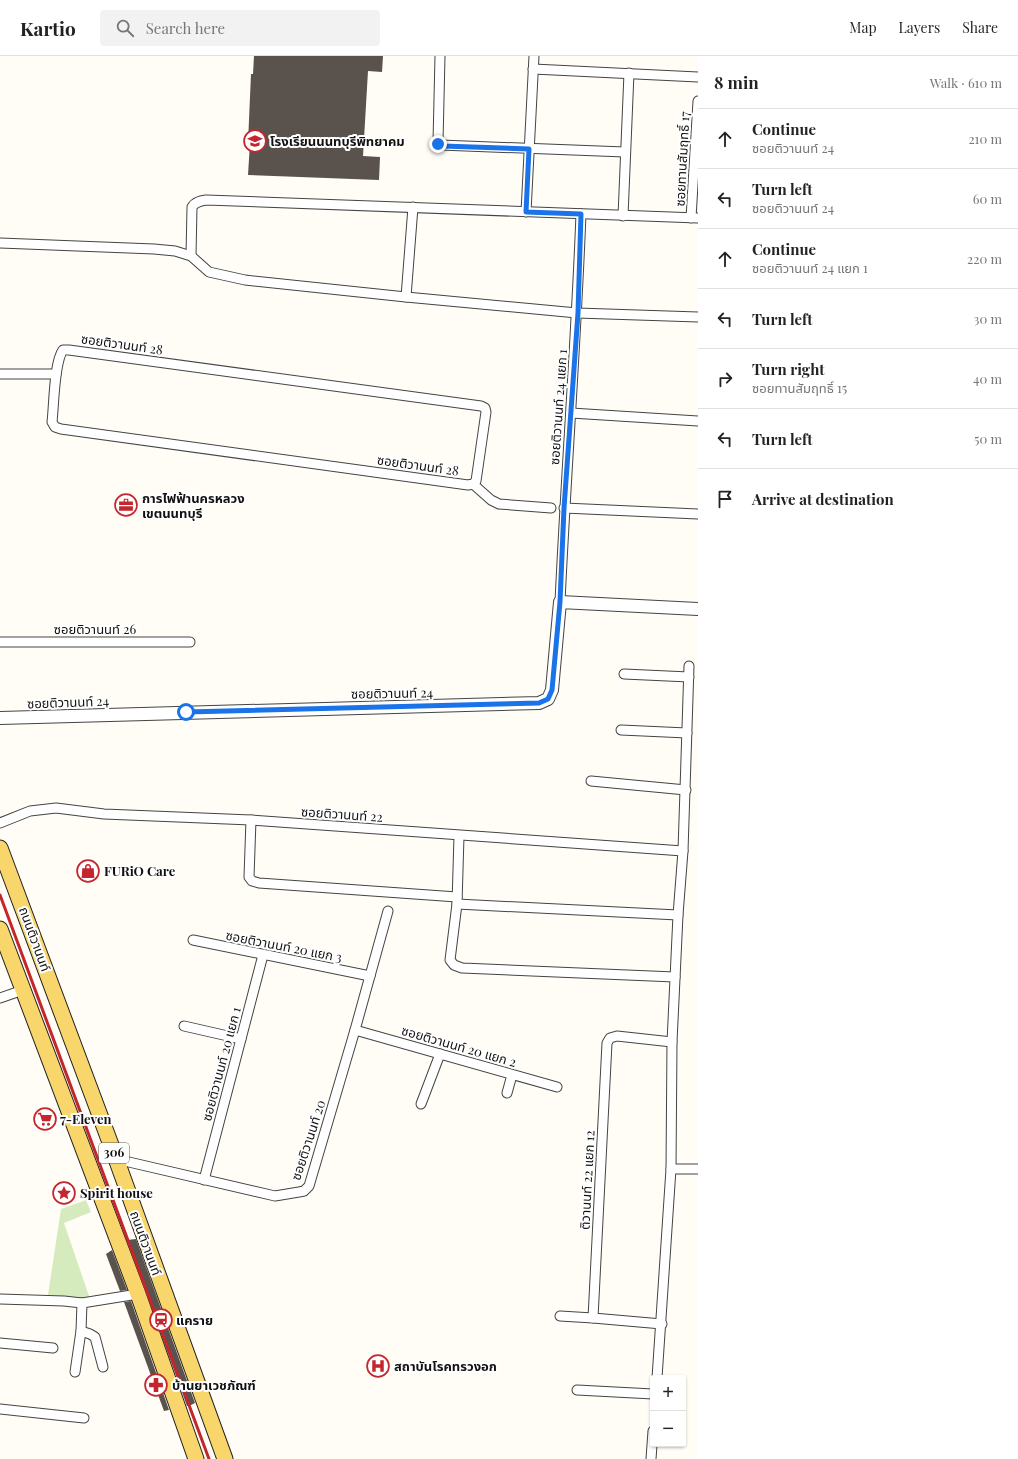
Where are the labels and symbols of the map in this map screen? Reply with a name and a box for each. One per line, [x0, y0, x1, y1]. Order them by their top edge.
street label: ซอยทานสัมฤทธิ์ 17 [671, 110, 693, 207]
school or university icon: โรงเรียนนนทบุรีพิทยาคม [242, 128, 268, 154]
place label: โรงเรียนนนทบุรีพิทยาคม [270, 132, 405, 149]
route end [429, 135, 447, 153]
street label: ซอยติวานนท์ 28 [80, 329, 164, 358]
street label: ซอยติวานนท์ 24 แยก 1 [545, 348, 570, 465]
street label: ซอยติวานนท์ 28 [376, 450, 460, 479]
place label: การไฟฟ้านครหลวง เขตนนทบุรี [142, 489, 245, 521]
office icon: การไฟฟ้านครหลวง เขตนนทบุรี [113, 492, 139, 518]
street label: ซอยติวานนท์ 26 [54, 620, 136, 637]
street label: ซอยติวานนท์ 24 [351, 683, 433, 702]
street label: ซอยติวานนท์ 24 [27, 692, 109, 711]
route start [177, 703, 195, 721]
street label: ซอยติวานนท์ 22 [301, 802, 383, 825]
shop icon: FURiO Care [75, 858, 101, 884]
place label: FURiO Care [104, 862, 176, 879]
street label: ถนนติวานนท์ [16, 904, 55, 973]
street label: ซอยติวานนท์ 20 แยก 3 [224, 926, 344, 965]
street label: ซอยติวานนท์ 20 แยก 1 [197, 1005, 244, 1123]
street label: ซอยติวานนท์ 20 แยก 2 [400, 1021, 519, 1070]
street label: ซอยติวานนท์ 20 [287, 1097, 329, 1182]
supermarket icon: 7-Eleven [32, 1106, 58, 1132]
place label: 7-Eleven [60, 1110, 111, 1127]
street label: ติวานนท์ 22 แยก 12 [575, 1130, 598, 1230]
road number: 306 [99, 1143, 129, 1163]
place icon: Spirit house [51, 1180, 77, 1206]
place label: Spirit house [80, 1184, 153, 1201]
street label: ถนนติวานนท์ [127, 1208, 166, 1277]
station icon: แคราย [148, 1307, 174, 1333]
place label: แคราย [176, 1311, 213, 1328]
hospital icon: สถาบันโรคทรวงอก [365, 1353, 391, 1379]
place label: สถาบันโรคทรวงอก [394, 1357, 497, 1374]
pharmacy icon: บ้านยาเวชภัณฑ์ [143, 1372, 169, 1398]
place label: บ้านยาเวชภัณฑ์ [172, 1376, 256, 1393]

